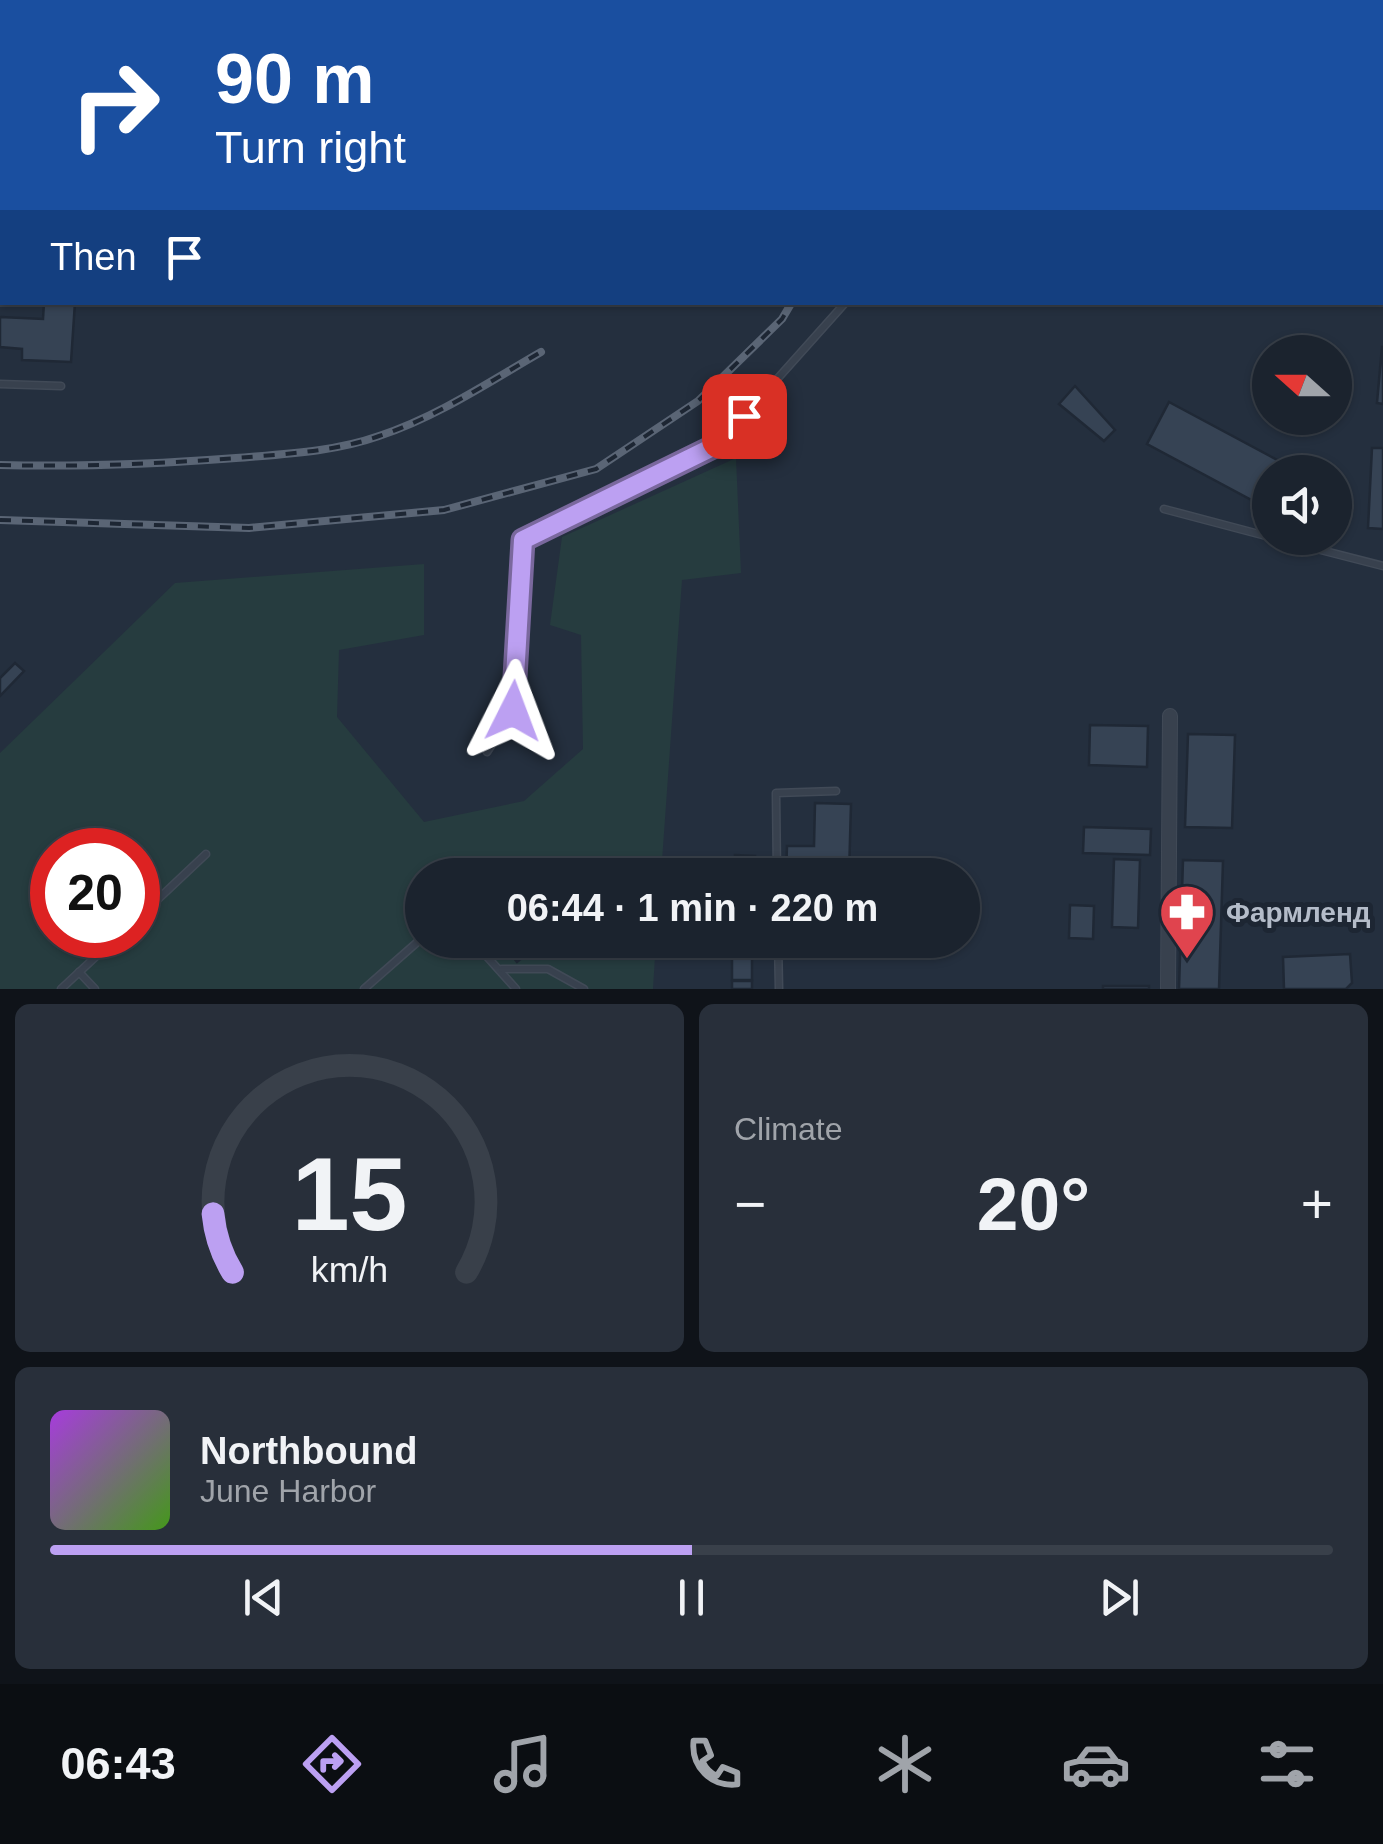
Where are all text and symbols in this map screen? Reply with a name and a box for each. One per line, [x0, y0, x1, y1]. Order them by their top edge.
icon: right [50, 40, 180, 170]
text: 90 m [215, 40, 375, 118]
text: Turn right [215, 122, 406, 173]
icon: arrive [157, 230, 212, 285]
text: Then [50, 236, 137, 278]
north arrow [1252, 335, 1352, 435]
map controls [1252, 335, 1352, 555]
pin [702, 374, 787, 459]
icon: arrive [717, 389, 772, 444]
button: sound [1252, 455, 1352, 555]
position arrow [461, 659, 565, 763]
speed limit sign: 20 [30, 828, 160, 958]
pharmacy icon: Фармленд [1157, 882, 1217, 961]
text: 06:44 · 1 min · 220 m [507, 887, 878, 929]
place label: Фармленд [1226, 897, 1371, 928]
text: Climate [734, 1111, 842, 1147]
text: 15 [292, 1136, 407, 1252]
text: 20° [977, 1162, 1090, 1246]
text: − [734, 1173, 766, 1235]
text: + [1301, 1173, 1333, 1235]
text: km/h [311, 1250, 388, 1290]
text: Northbound [200, 1430, 417, 1472]
text: June Harbor [200, 1473, 376, 1509]
icon: previous [236, 1570, 291, 1625]
icon: pause [664, 1570, 719, 1625]
icon: next [1092, 1570, 1147, 1625]
icon: directions [297, 1729, 367, 1799]
icon: music [488, 1729, 558, 1799]
icon: phone [679, 1729, 749, 1799]
icon: climate [870, 1729, 940, 1799]
icon: car [1061, 1729, 1131, 1799]
icon: filters [1252, 1729, 1322, 1799]
text: 06:43 [61, 1738, 176, 1789]

